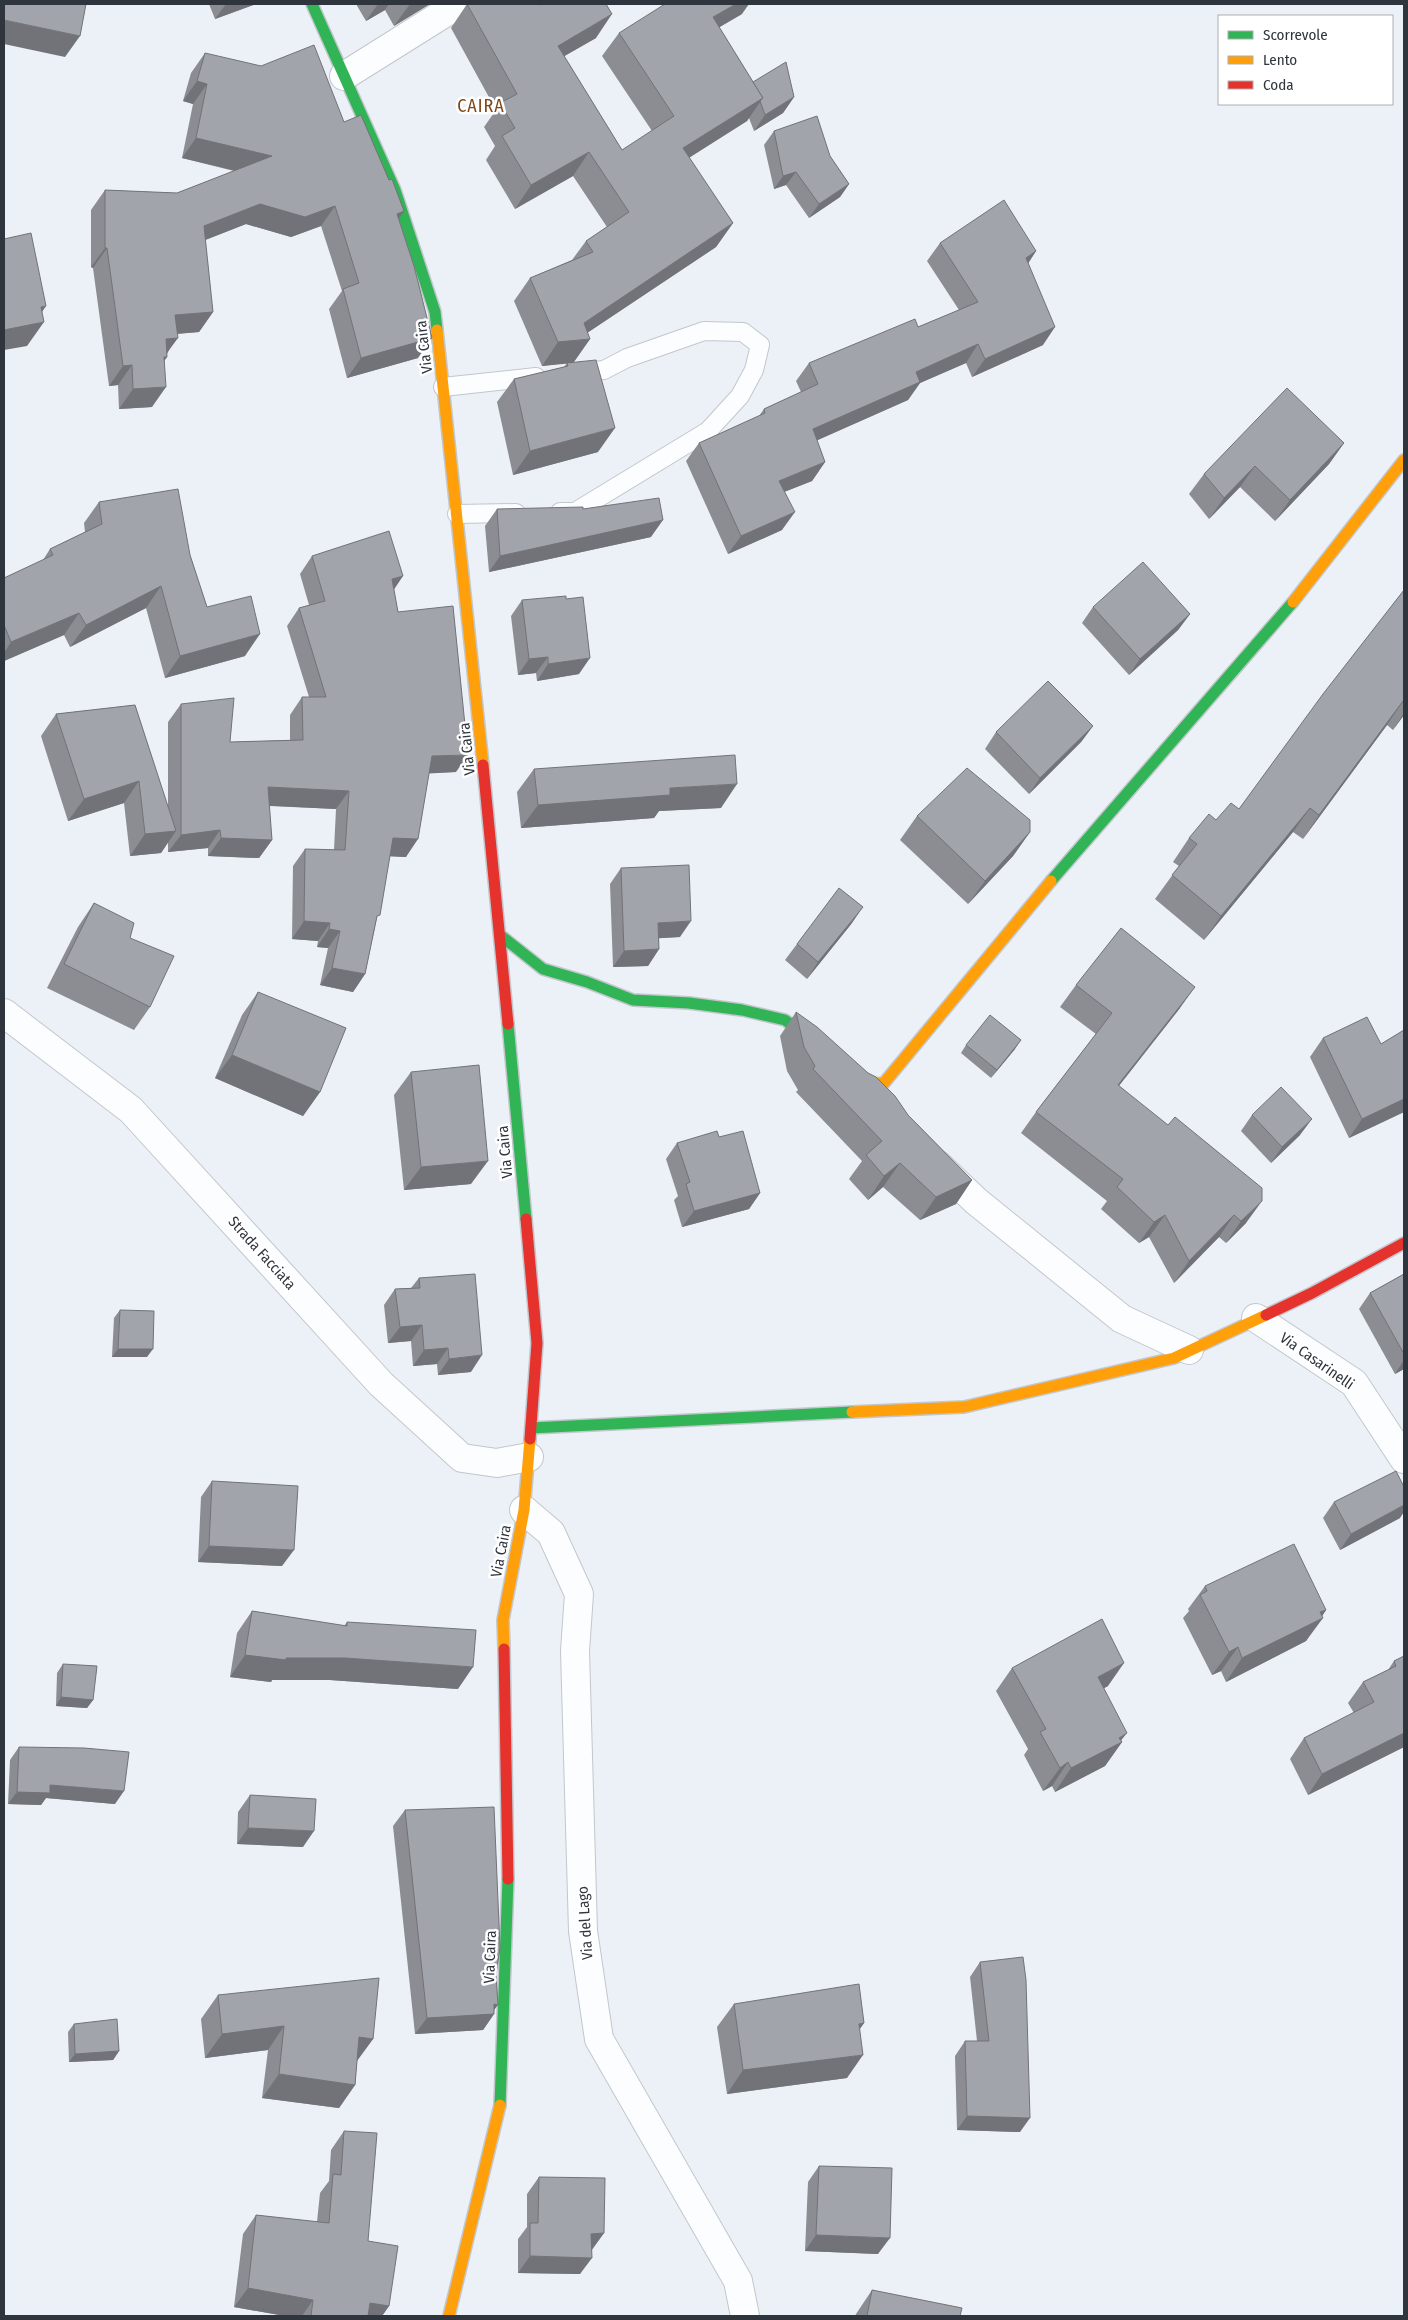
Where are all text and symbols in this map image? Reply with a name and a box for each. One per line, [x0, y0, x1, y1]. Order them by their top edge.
legend [1218, 15, 1393, 105]
text: Scorrevole [1263, 26, 1328, 44]
text: Lento [1263, 51, 1297, 69]
text: Coda [1263, 76, 1294, 94]
district label: CAIRA [457, 95, 505, 117]
street label: Via Caira [412, 320, 436, 374]
street label: Via Caira [455, 722, 479, 776]
street label: Via Caira [494, 1125, 516, 1179]
street label: Strada Facciata [224, 1213, 300, 1293]
street label: Via Casarinelli [1276, 1329, 1358, 1393]
street label: Via Caira [487, 1523, 515, 1579]
street label: Via del Lago [573, 1886, 597, 1960]
street label: Via Caira [480, 1930, 500, 1984]

